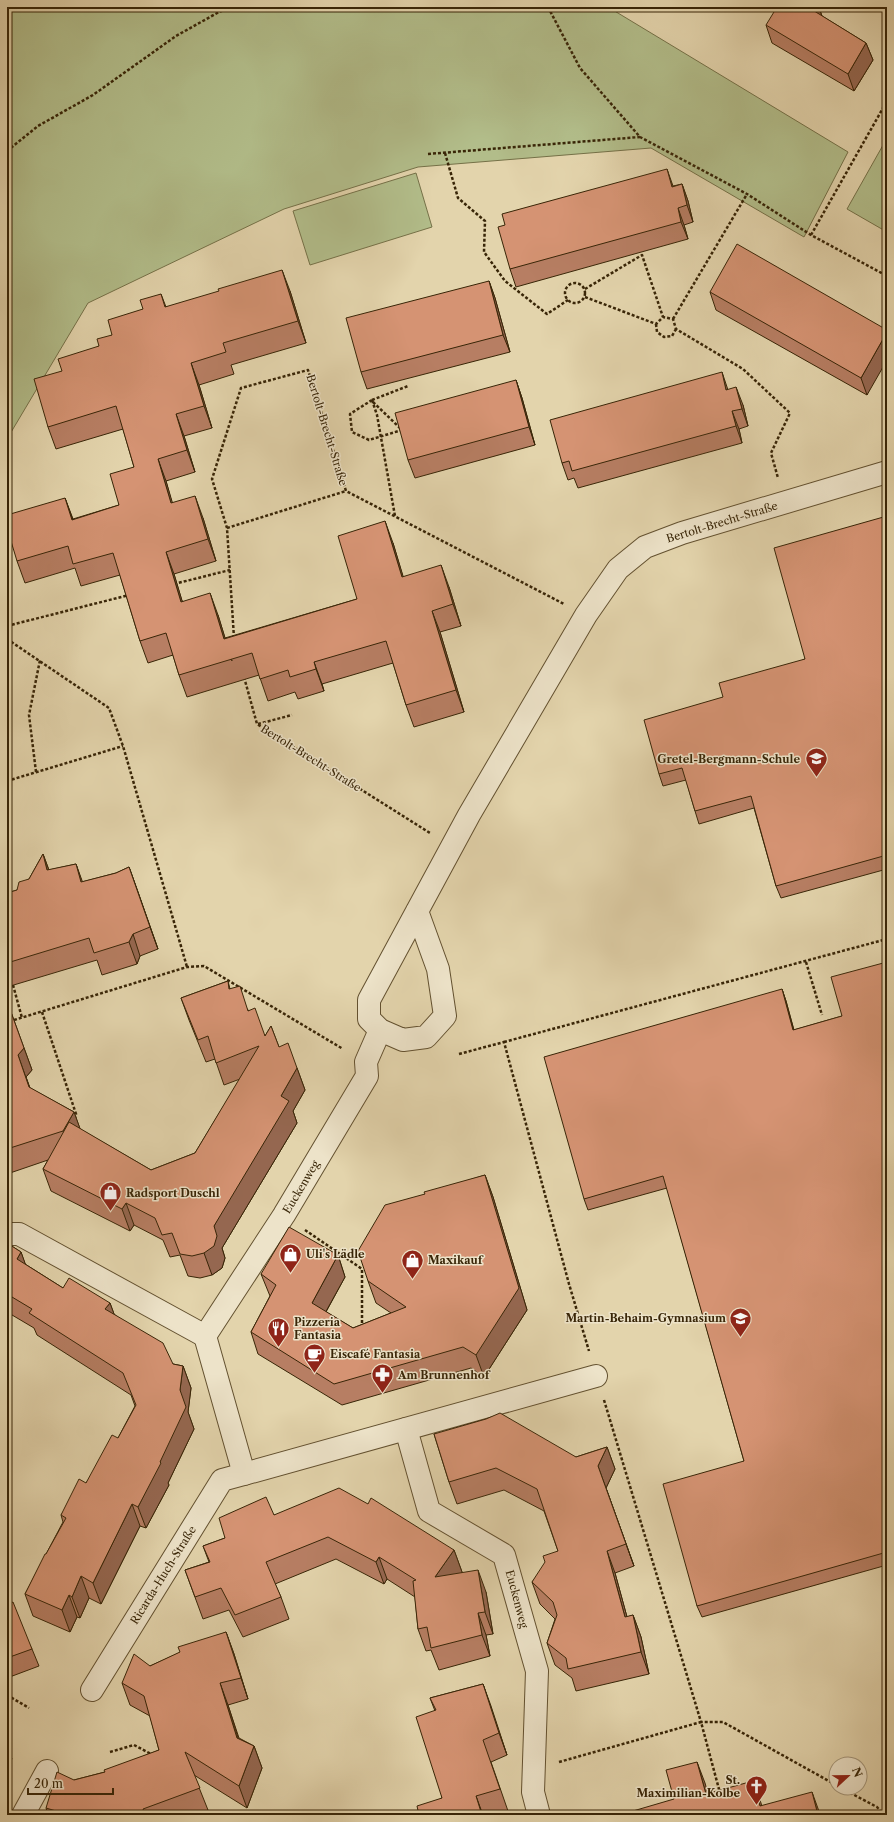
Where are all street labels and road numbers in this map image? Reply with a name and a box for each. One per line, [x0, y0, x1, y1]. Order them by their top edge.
street label: Bertolt-Brecht-Straße [303, 373, 351, 487]
street label: Bertolt-Brecht-Straße [665, 498, 779, 546]
street label: Bertolt-Brecht-Straße [258, 721, 364, 795]
street label: Euckenweg [280, 1158, 322, 1216]
street label: Ricarda-Huch-Straße [127, 1523, 199, 1627]
street label: Euckenweg [503, 1568, 532, 1630]

